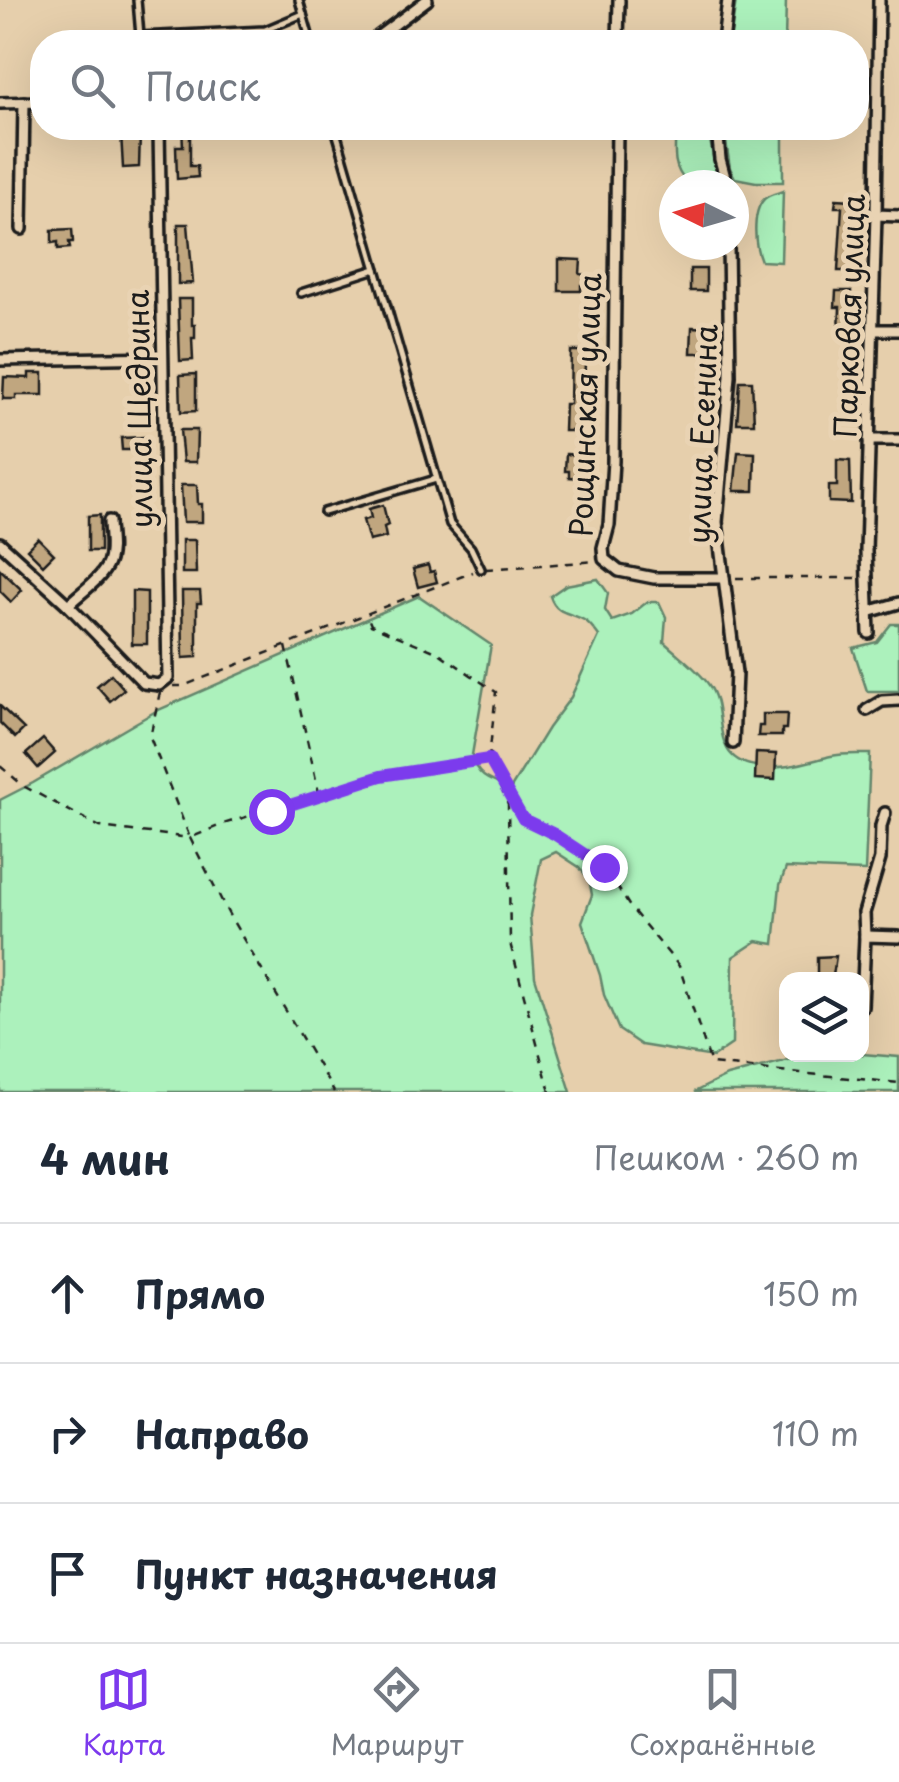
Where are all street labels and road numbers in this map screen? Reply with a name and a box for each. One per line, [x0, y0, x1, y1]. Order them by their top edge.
street label: Парковая улица [821, 193, 875, 439]
street label: Рощинская улица [557, 272, 611, 538]
street label: улица Щедрина [113, 289, 163, 529]
street label: улица Есенина [675, 323, 727, 545]

